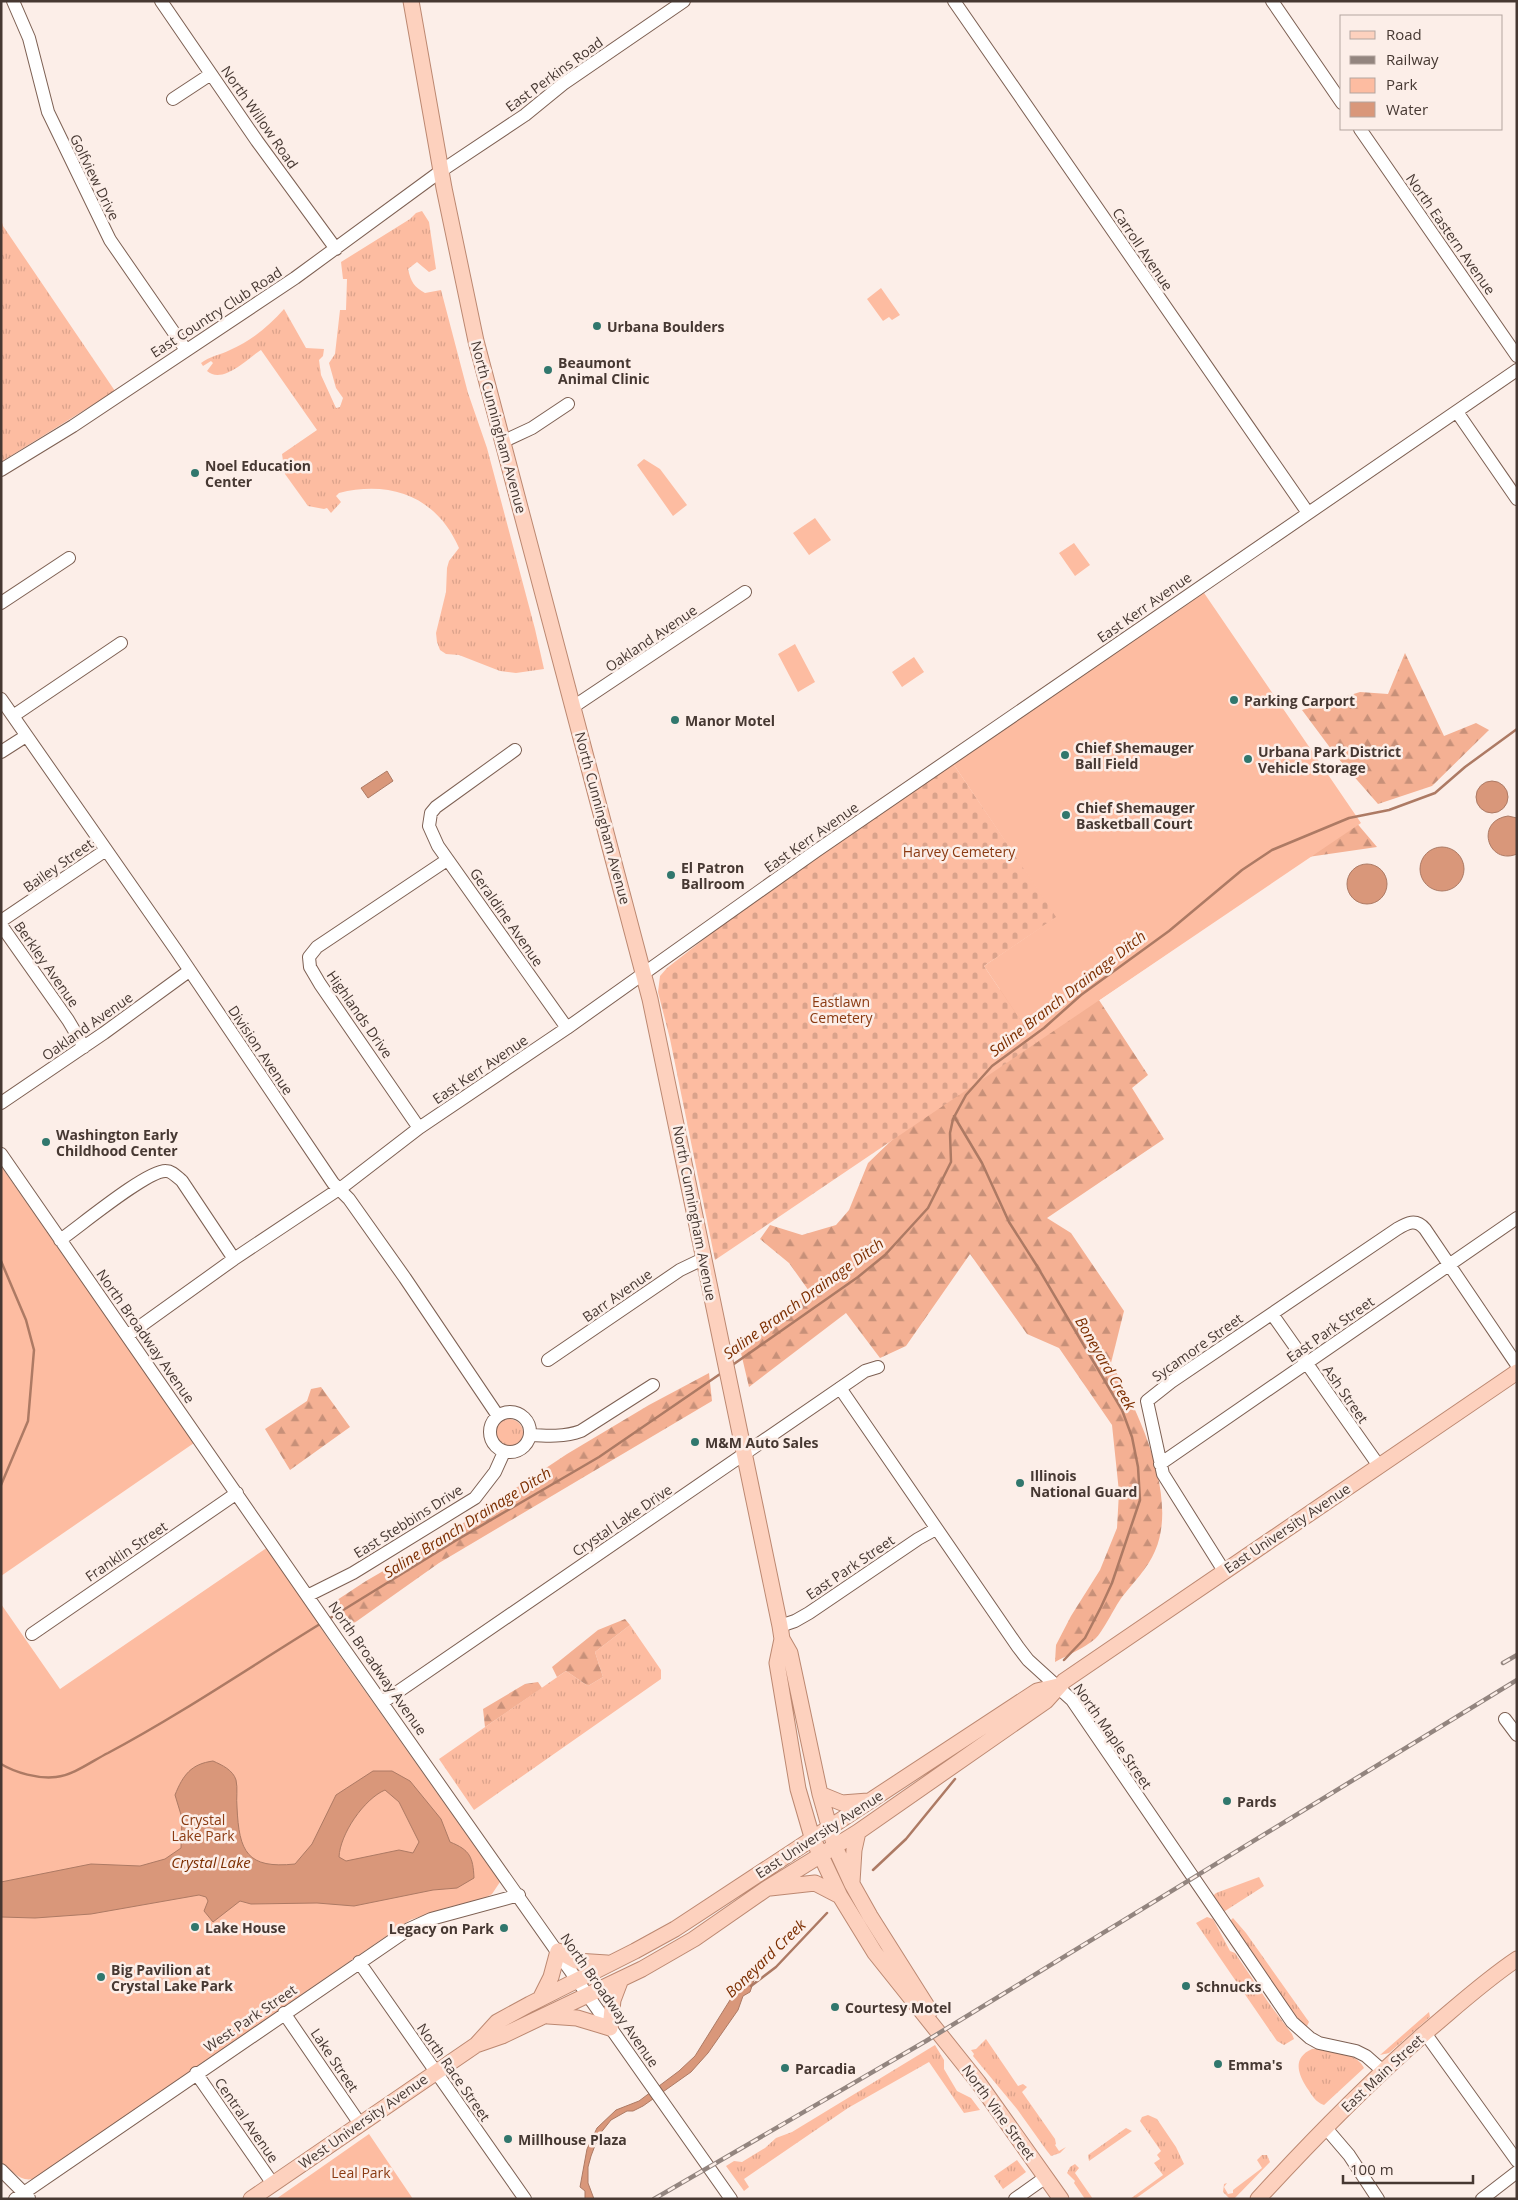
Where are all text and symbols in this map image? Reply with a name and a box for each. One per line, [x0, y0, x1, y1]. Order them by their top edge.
legend [1340, 15, 1503, 130]
text: Road [1386, 24, 1422, 44]
street label: East Perkins Road [501, 32, 607, 116]
text: Railway [1386, 49, 1439, 69]
street label: North Willow Road [217, 62, 303, 172]
text: Park [1386, 74, 1417, 94]
text: Water [1386, 99, 1428, 119]
street label: Golfview Drive [66, 131, 124, 224]
street label: North Eastern Avenue [1402, 170, 1500, 298]
street label: Carroll Avenue [1108, 204, 1178, 294]
street label: East Country Club Road [147, 262, 285, 362]
place label: Urbana Boulders [607, 317, 725, 336]
marker: Urbana Boulders [591, 320, 603, 332]
street label: North Cunningham Avenue [467, 339, 531, 516]
place label: Beaumont Animal Clinic [558, 353, 649, 388]
marker: Beaumont Animal Clinic [542, 364, 554, 376]
place label: Noel Education Center [205, 456, 311, 491]
marker: Noel Education Center [189, 467, 201, 479]
street label: East Kerr Avenue [1093, 567, 1195, 647]
street label: Oakland Avenue [601, 600, 701, 676]
place label: Parking Carport [1244, 691, 1355, 710]
marker: Parking Carport [1228, 694, 1240, 706]
place label: Manor Motel [685, 711, 775, 730]
marker: Manor Motel [669, 714, 681, 726]
street label: North Cunningham Avenue [571, 730, 635, 907]
place label: Chief Shemauger Ball Field [1075, 738, 1194, 773]
place label: Urbana Park District Vehicle Storage [1258, 742, 1401, 777]
marker: Chief Shemauger Ball Field [1059, 749, 1071, 761]
marker: Urbana Park District Vehicle Storage [1242, 753, 1254, 765]
street label: East Kerr Avenue [760, 797, 862, 877]
place label: Chief Shemauger Basketball Court [1076, 798, 1195, 833]
marker: Chief Shemauger Basketball Court [1060, 809, 1072, 821]
street label: Bailey Street [19, 834, 97, 896]
park label: Harvey Cemetery [903, 842, 1016, 861]
place label: El Patron Ballroom [681, 858, 745, 893]
street label: Geraldine Avenue [466, 864, 548, 970]
marker: El Patron Ballroom [665, 869, 677, 881]
street label: Berkley Avenue [10, 917, 84, 1011]
water label: Saline Branch Drainage Ditch [985, 925, 1149, 1061]
street label: Highlands Drive [323, 966, 397, 1062]
street label: Oakland Avenue [38, 987, 136, 1064]
park label: Eastlawn Cemetery [809, 992, 874, 1027]
street label: Division Avenue [224, 1002, 298, 1098]
street label: East Kerr Avenue [429, 1030, 531, 1108]
street label: North Cunningham Avenue [669, 1124, 721, 1302]
place label: Washington Early Childhood Center [56, 1125, 178, 1160]
marker: Washington Early Childhood Center [40, 1136, 52, 1148]
water label: Saline Branch Drainage Ditch [719, 1233, 887, 1363]
street label: Barr Avenue [579, 1264, 656, 1326]
street label: North Broadway Avenue [92, 1265, 200, 1407]
street label: East Park Street [1282, 1292, 1378, 1366]
street label: Sycamore Street [1148, 1309, 1246, 1385]
water label: Boneyard Creek [1071, 1313, 1141, 1414]
street label: Ash Street [1319, 1361, 1373, 1427]
place label: M&M Auto Sales [705, 1433, 818, 1452]
marker: M&M Auto Sales [689, 1436, 701, 1448]
water label: Saline Branch Drainage Ditch [380, 1462, 554, 1582]
place label: Illinois National Guard [1030, 1466, 1137, 1501]
marker: Illinois National Guard [1014, 1477, 1026, 1489]
street label: East University Avenue [1220, 1479, 1354, 1577]
street label: East Stebbins Drive [350, 1480, 466, 1562]
street label: Crystal Lake Drive [568, 1480, 676, 1560]
street label: Franklin Street [81, 1517, 171, 1585]
street label: East Park Street [802, 1530, 898, 1604]
street label: North Broadway Avenue [324, 1597, 432, 1739]
street label: North Maple Street [1069, 1679, 1157, 1793]
street label: East University Avenue [752, 1786, 886, 1882]
place label: Pards [1237, 1792, 1276, 1811]
marker: Pards [1221, 1795, 1233, 1807]
park label: Crystal Lake Park [171, 1810, 235, 1845]
water label: Crystal Lake [171, 1852, 251, 1872]
water label: Boneyard Creek [720, 1914, 810, 2001]
place label: Lake House [205, 1918, 286, 1937]
place label: Legacy on Park [389, 1919, 494, 1938]
marker: Lake House [189, 1921, 201, 1933]
marker: Legacy on Park [498, 1922, 510, 1934]
street label: North Broadway Avenue [556, 1929, 664, 2071]
place label: Big Pavilion at Crystal Lake Park [111, 1960, 233, 1995]
marker: Big Pavilion at Crystal Lake Park [95, 1971, 107, 1983]
place label: Schnucks [1196, 1977, 1261, 1996]
street label: West Park Street [200, 1980, 300, 2056]
marker: Schnucks [1180, 1980, 1192, 1992]
place label: Courtesy Motel [845, 1998, 952, 2017]
marker: Courtesy Motel [829, 2001, 841, 2013]
street label: North Race Street [413, 2019, 495, 2125]
street label: Lake Street [307, 2024, 363, 2096]
street label: East Main Street [1337, 2030, 1427, 2116]
place label: Emma's [1228, 2055, 1283, 2074]
marker: Emma's [1212, 2058, 1224, 2070]
place label: Parcadia [795, 2059, 856, 2078]
street label: North Vine Street [958, 2061, 1040, 2163]
marker: Parcadia [779, 2062, 791, 2074]
street label: West University Avenue [295, 2069, 431, 2173]
street label: Central Avenue [211, 2074, 283, 2166]
place label: Millhouse Plaza [518, 2130, 627, 2149]
marker: Millhouse Plaza [502, 2133, 514, 2145]
scale bar [1343, 2152, 1473, 2184]
text: 100 m [1350, 2159, 1394, 2179]
park label: Leal Park [331, 2163, 391, 2182]

